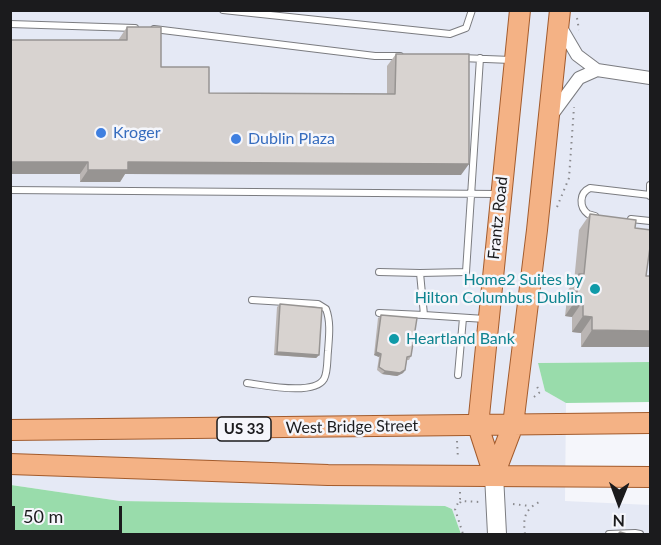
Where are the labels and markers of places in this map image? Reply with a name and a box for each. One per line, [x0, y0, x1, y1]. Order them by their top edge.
place label: Kroger [113, 123, 161, 143]
marker: Kroger [94, 126, 108, 140]
place label: Dublin Plaza [248, 129, 335, 149]
marker: Dublin Plaza [229, 132, 243, 146]
place label: Home2 Suites by Hilton Columbus Dublin [415, 270, 583, 308]
marker: Home2 Suites by Hilton Columbus Dublin [588, 282, 602, 296]
place label: Heartland Bank [406, 329, 515, 349]
marker: Heartland Bank [387, 332, 401, 346]

